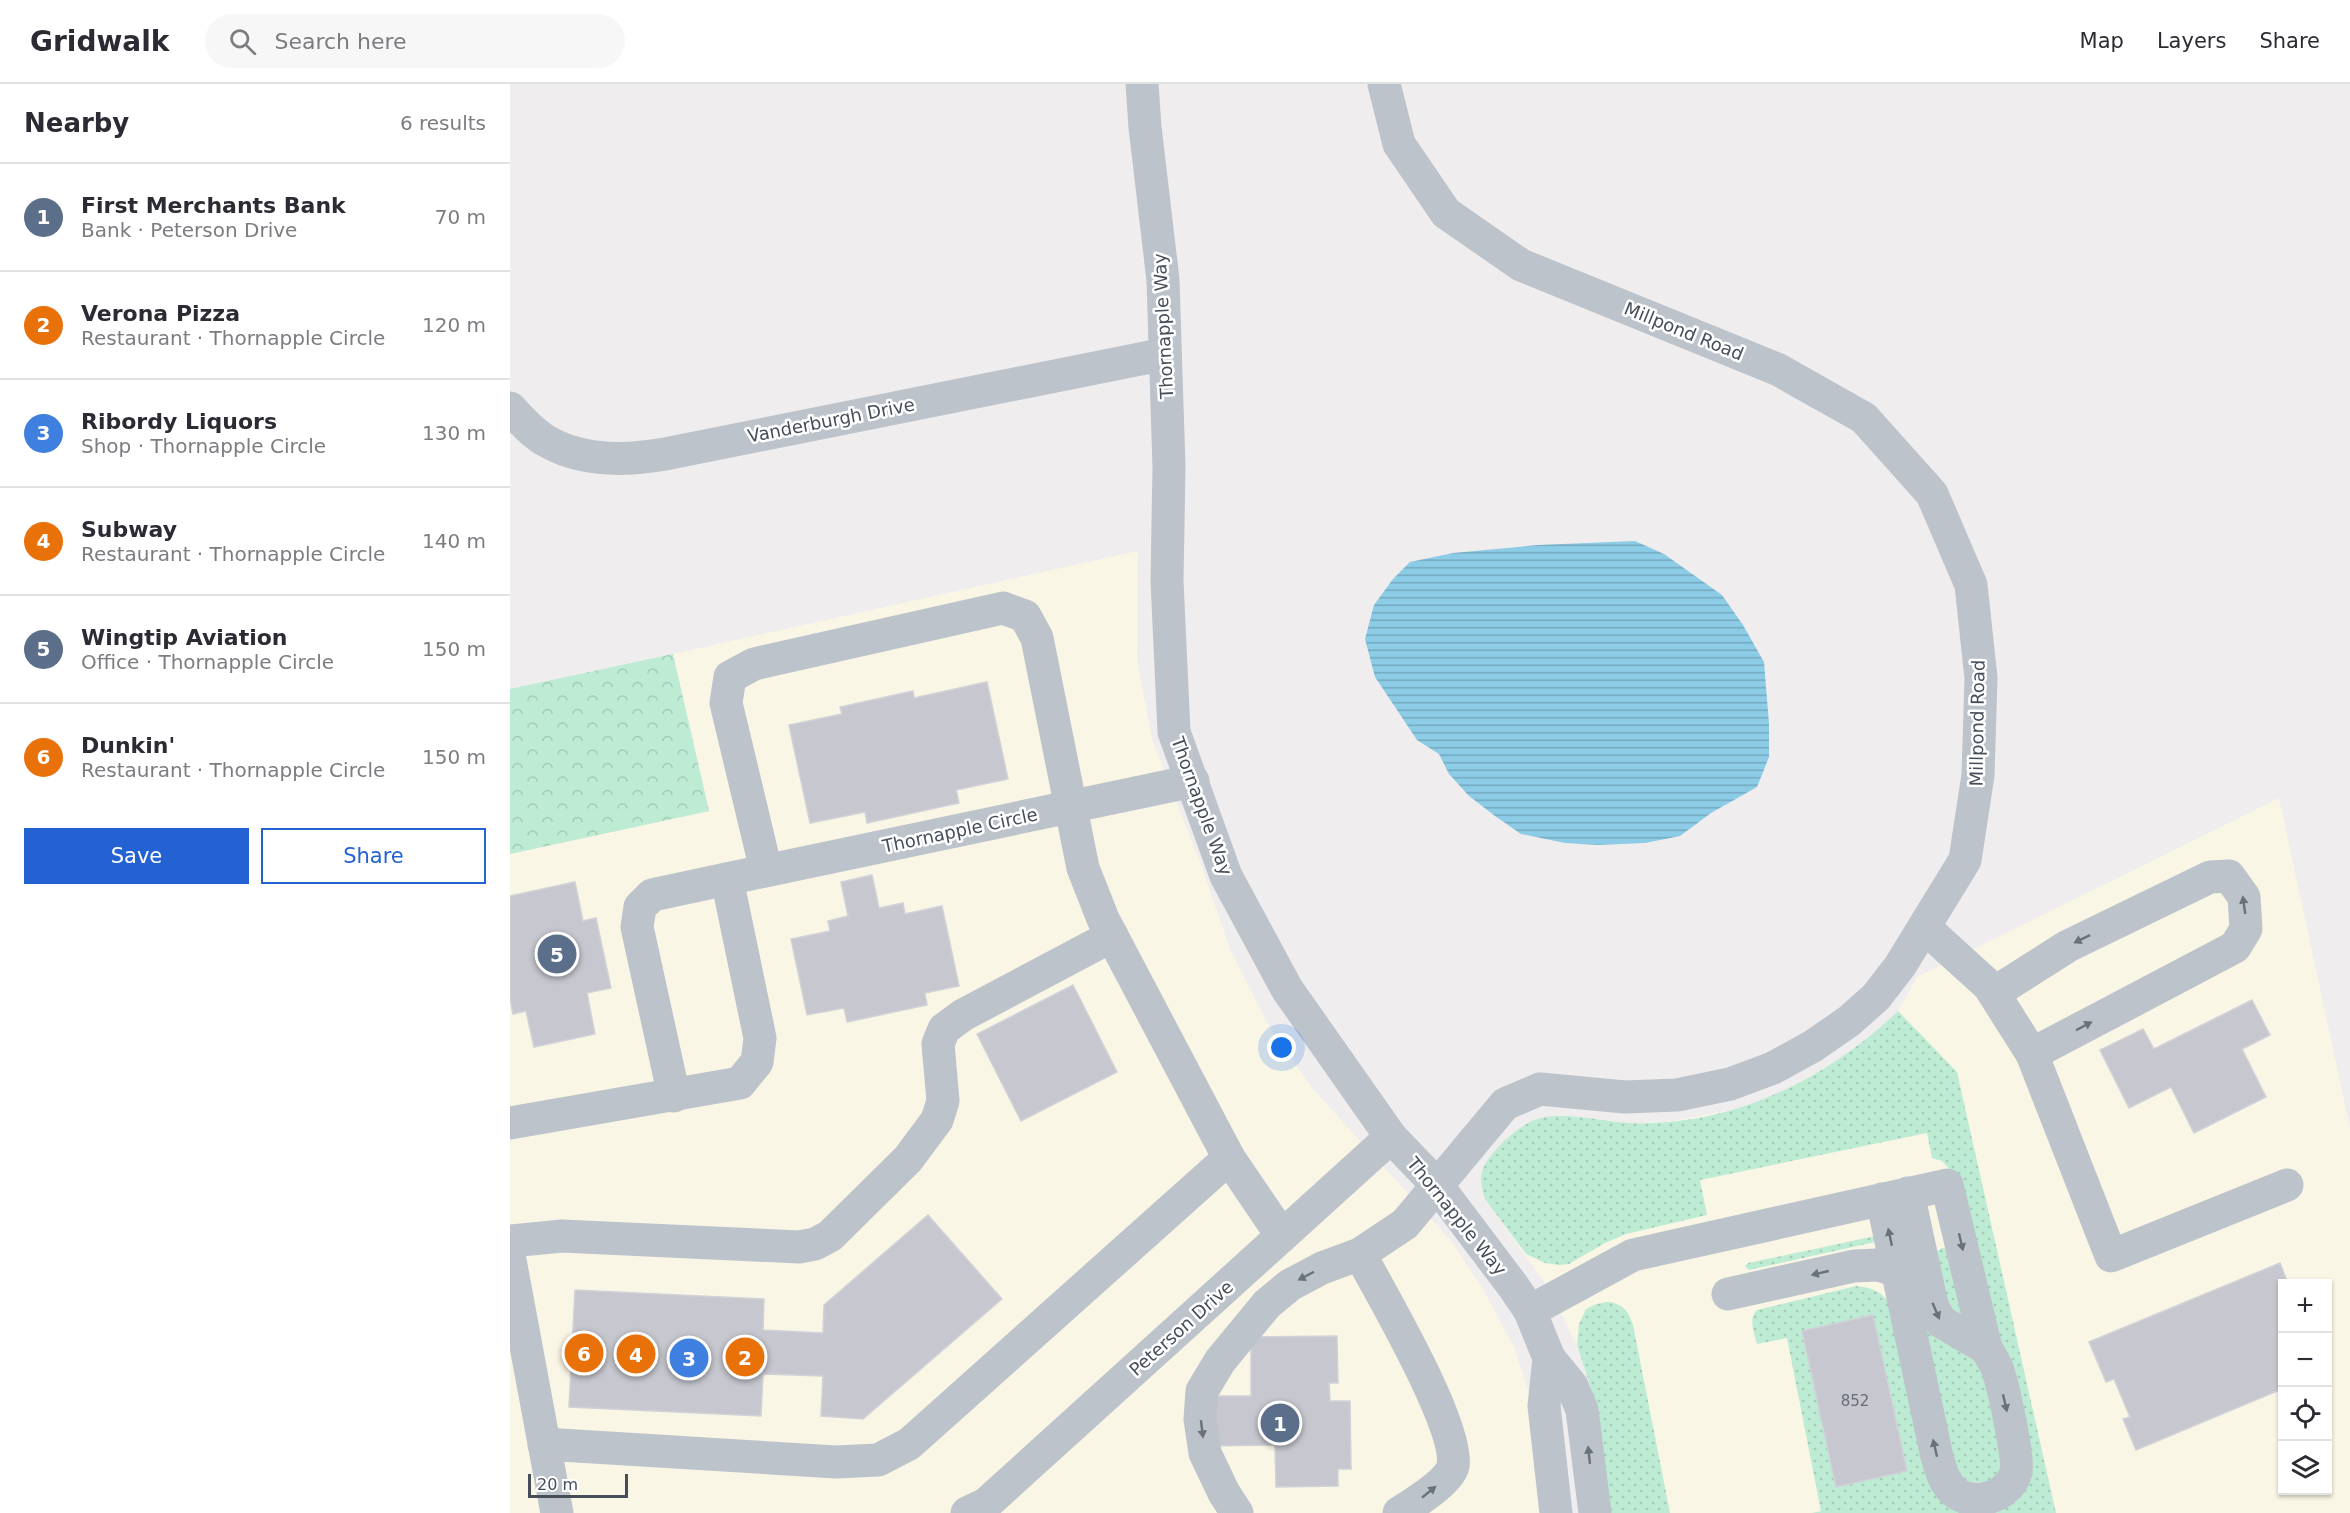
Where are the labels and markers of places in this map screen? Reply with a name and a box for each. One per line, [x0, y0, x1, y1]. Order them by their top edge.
pin: 5 [538, 932, 576, 976]
pin: 6 [564, 1330, 604, 1376]
pin: 4 [616, 1332, 656, 1376]
pin: 2 [726, 1334, 764, 1380]
pin: 3 [670, 1336, 708, 1380]
pin: 1 [1260, 1400, 1300, 1446]

